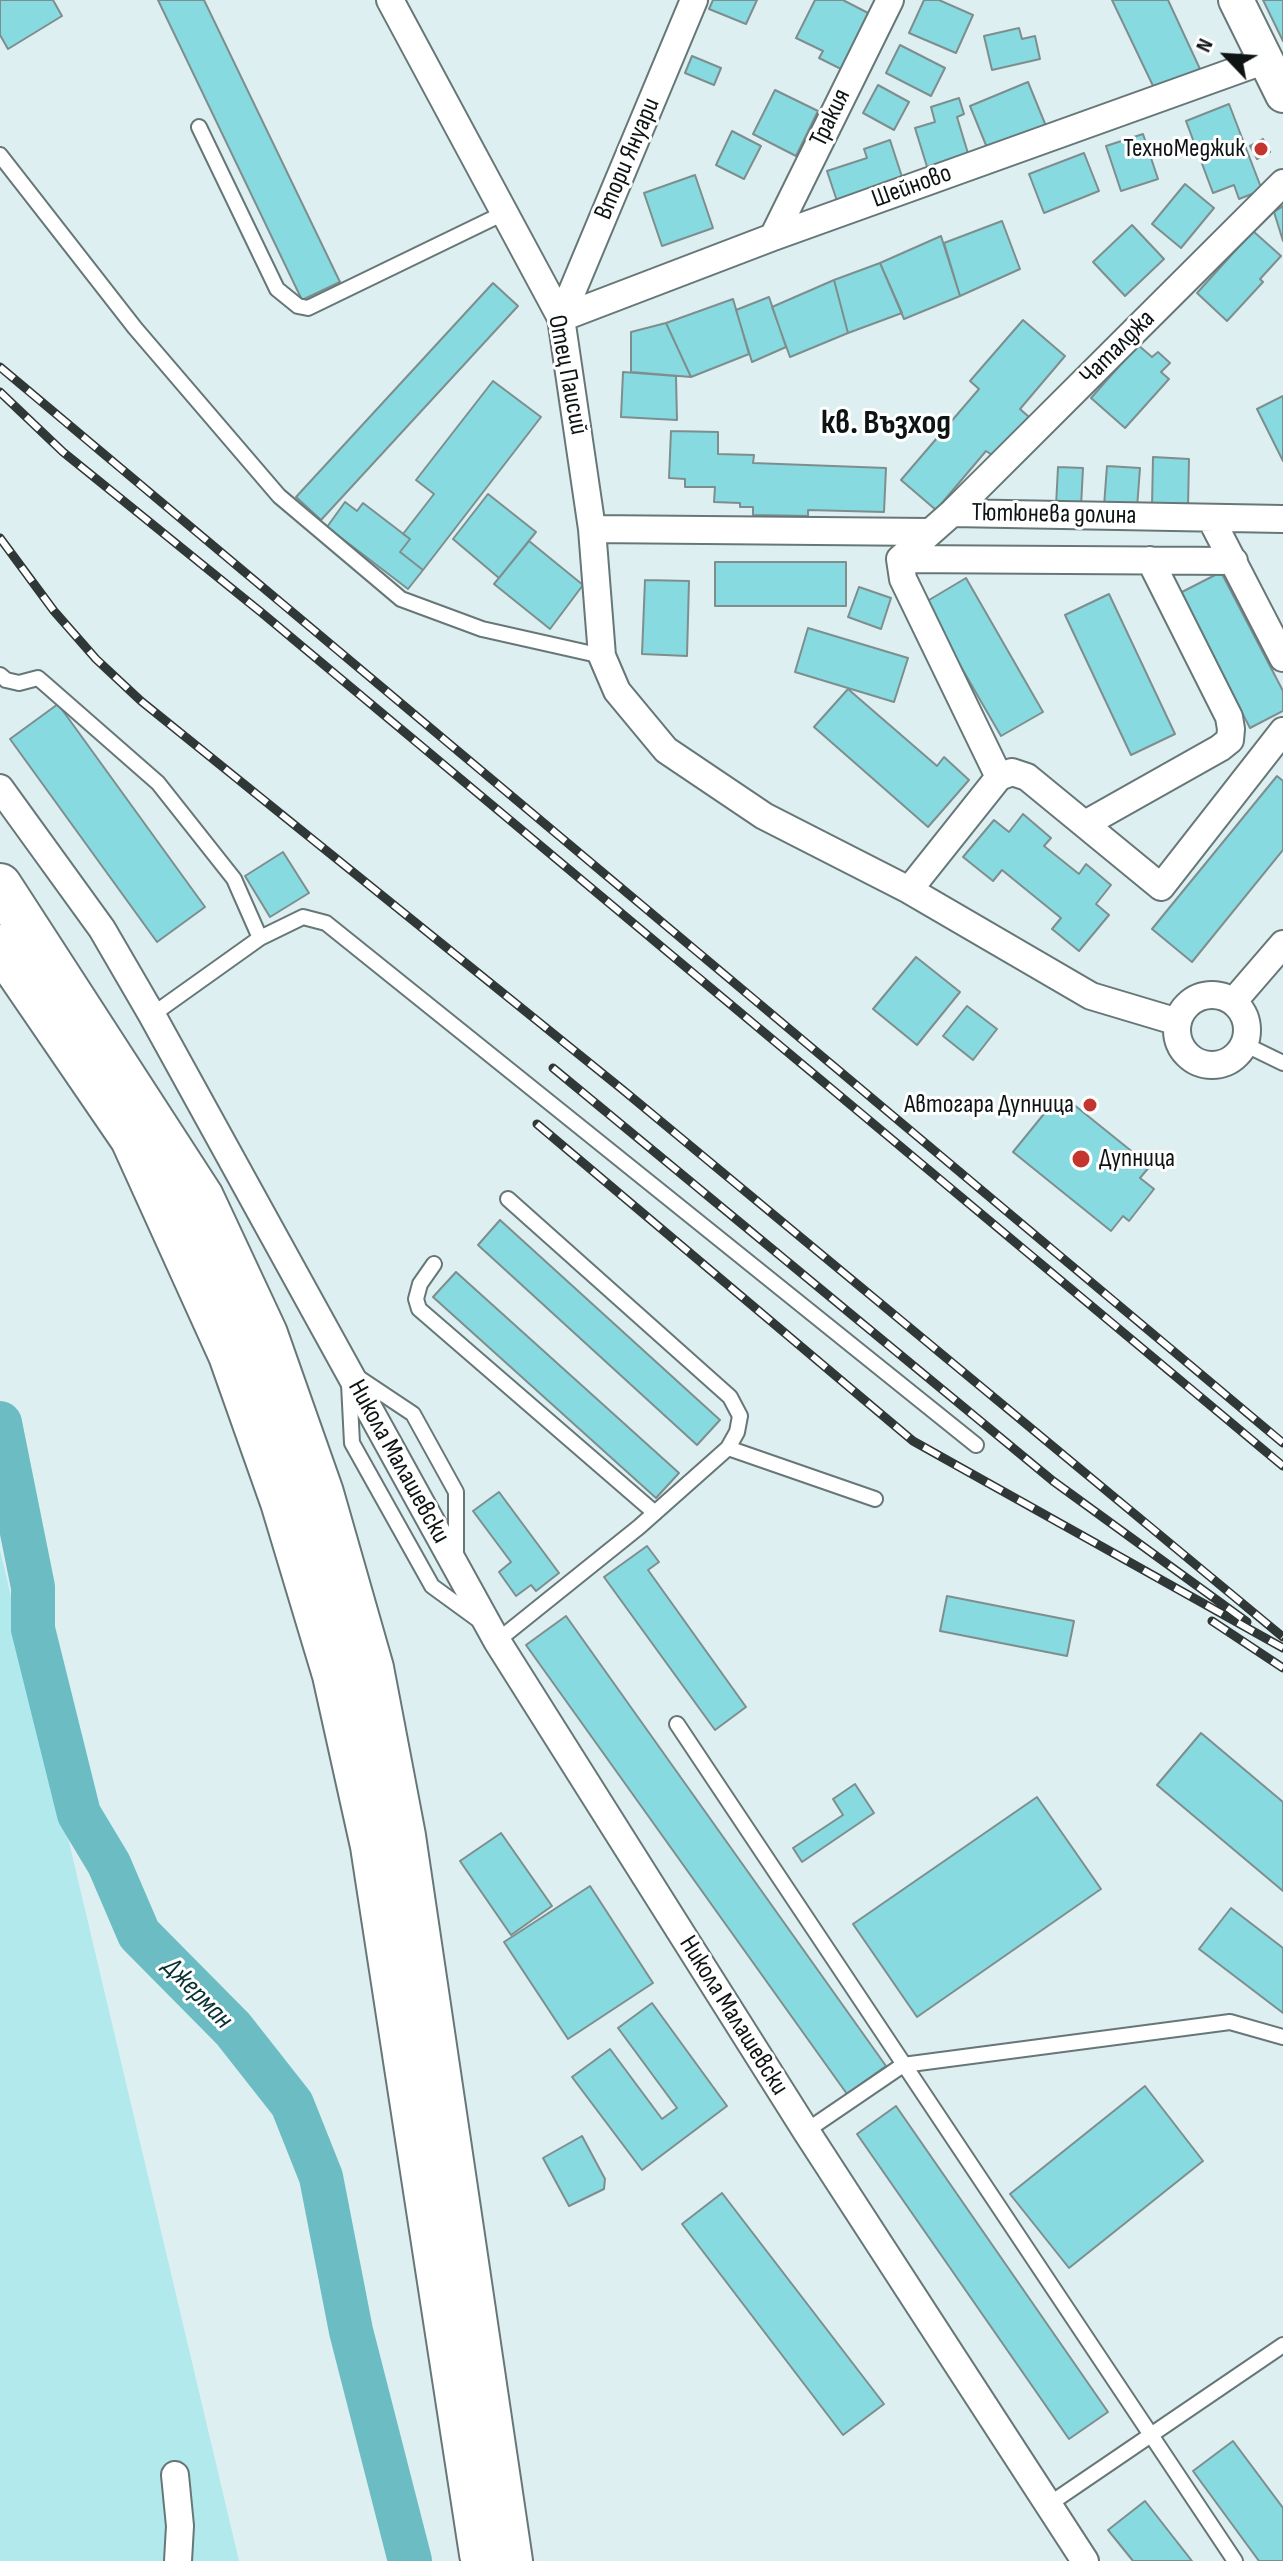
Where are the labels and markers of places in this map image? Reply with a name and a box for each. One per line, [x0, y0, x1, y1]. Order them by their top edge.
place label: ТехноМеджик [1123, 133, 1245, 165]
marker: ТехноМеджик [1252, 140, 1270, 158]
place label: Автогара Дупница [904, 1089, 1074, 1121]
marker: Автогара Дупница [1081, 1096, 1099, 1114]
place label: Дупница [1099, 1143, 1175, 1175]
marker: Дупница [1070, 1148, 1092, 1170]

